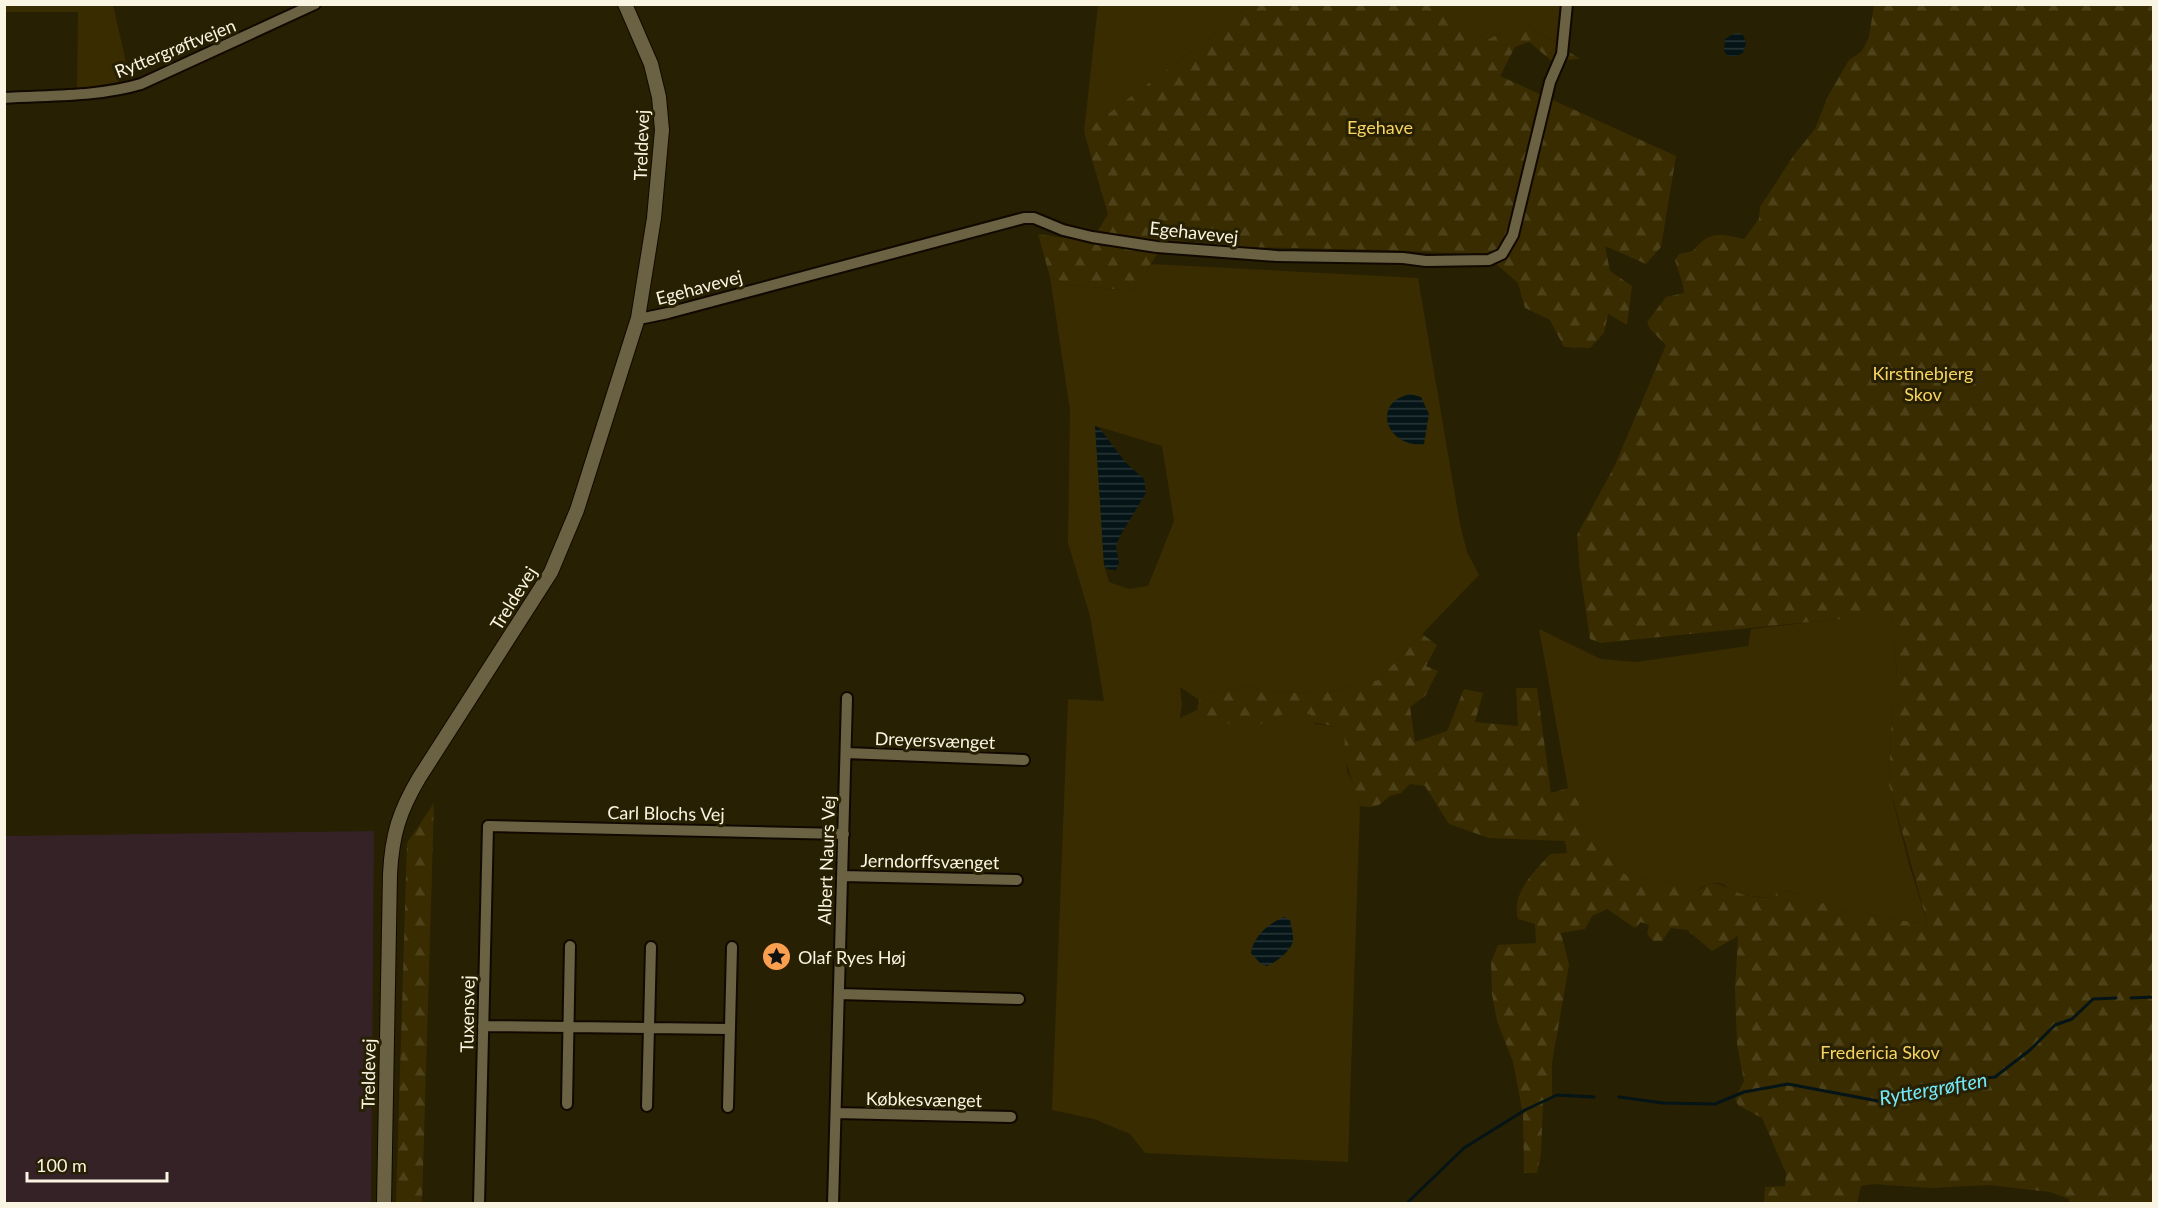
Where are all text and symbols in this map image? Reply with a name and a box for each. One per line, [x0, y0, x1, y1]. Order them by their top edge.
street label: Ryttergrøftvejen [111, 14, 239, 82]
street label: Treldevej [629, 109, 653, 181]
park label: Egehave [1347, 116, 1413, 138]
street label: Egehavevej [1149, 216, 1239, 248]
street label: Egehavevej [653, 265, 745, 309]
park label: Kirstinebjerg Skov [1873, 362, 1973, 405]
street label: Treldevej [485, 562, 541, 634]
street label: Dreyersvænget [874, 727, 996, 753]
street label: Albert Naurs Vej [813, 795, 839, 925]
street label: Carl Blochs Vej [607, 801, 725, 825]
street label: Jerndorffsvænget [861, 849, 1000, 873]
place icon: Olaf Ryes Høj [761, 941, 793, 973]
place label: Olaf Ryes Høj [798, 946, 906, 968]
street label: Tuxensvej [455, 975, 479, 1053]
street label: Treldevej [356, 1038, 380, 1110]
park label: Fredericia Skov [1820, 1041, 1940, 1063]
water label: Ryttergrøften [1877, 1067, 1989, 1109]
street label: Købkesvænget [866, 1087, 983, 1111]
scale bar [27, 1145, 166, 1183]
text: 100 m [36, 1154, 87, 1176]

